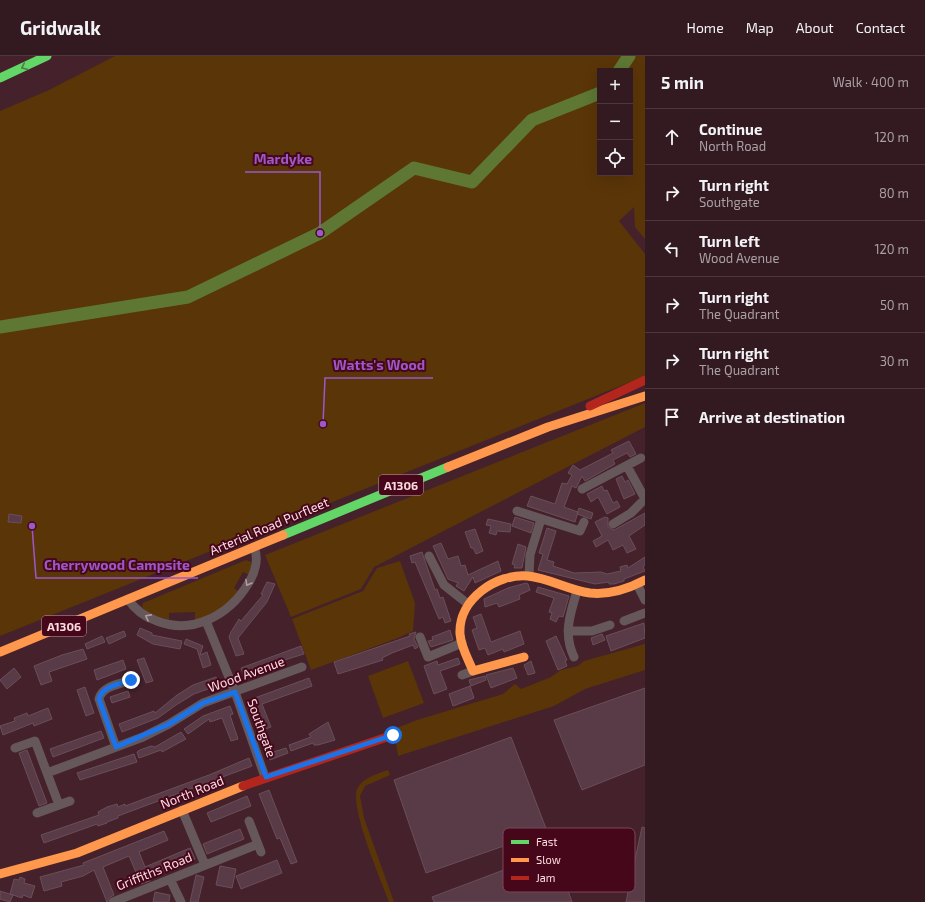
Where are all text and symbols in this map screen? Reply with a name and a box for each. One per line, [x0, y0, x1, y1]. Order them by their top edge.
text: Gridwalk [20, 16, 101, 39]
text: Home [687, 19, 724, 36]
text: Map [746, 19, 774, 36]
text: About [796, 19, 834, 36]
text: Contact [856, 19, 905, 36]
one-way arrow [20, 62, 28, 70]
map controls [597, 68, 633, 176]
button: + [597, 68, 633, 104]
text: 5 min [661, 72, 704, 92]
text: Walk · 400 m [833, 74, 909, 90]
button: − [597, 104, 633, 140]
text: Continue [699, 120, 762, 138]
icon: ahead [661, 126, 683, 148]
text: 120 m [874, 129, 909, 145]
text: North Road [699, 138, 766, 154]
button: locate [597, 140, 633, 176]
callout: Mardyke [245, 146, 320, 172]
text: Mardyke [254, 150, 312, 167]
text: Turn right [699, 176, 769, 194]
icon: right [661, 182, 683, 204]
text: 80 m [879, 185, 909, 201]
text: Southgate [699, 194, 760, 210]
text: Turn left [699, 232, 760, 250]
icon: left [661, 238, 683, 260]
text: 120 m [874, 241, 909, 257]
text: Wood Avenue [699, 250, 779, 266]
text: Turn right [699, 288, 769, 306]
icon: right [661, 294, 683, 316]
text: 50 m [880, 297, 909, 313]
text: The Quadrant [699, 306, 780, 322]
text: Turn right [699, 344, 769, 362]
icon: right [661, 350, 683, 372]
callout: Watts's Wood [325, 352, 433, 378]
text: 30 m [880, 353, 909, 369]
text: Watts's Wood [333, 356, 425, 373]
text: The Quadrant [699, 362, 780, 378]
icon: arrive [661, 406, 683, 428]
text: Arrive at destination [699, 408, 845, 426]
road number: A1306 [379, 475, 423, 495]
street label: Arterial Road Purfleet [207, 494, 331, 558]
callout: Cherrywood Campsite [36, 552, 198, 578]
text: Cherrywood Campsite [44, 556, 190, 573]
one-way arrow [246, 579, 253, 586]
one-way arrow [144, 614, 152, 622]
road number: A1306 [42, 616, 86, 636]
street label: Wood Avenue [205, 653, 287, 695]
route end [122, 671, 140, 689]
street label: Southgate [244, 697, 280, 759]
route start [384, 726, 402, 744]
street label: North Road [158, 772, 226, 812]
legend [503, 828, 635, 892]
text: Fast [536, 835, 558, 848]
street label: Griffiths Road [114, 848, 194, 894]
text: Slow [536, 853, 561, 866]
text: Jam [536, 871, 555, 884]

